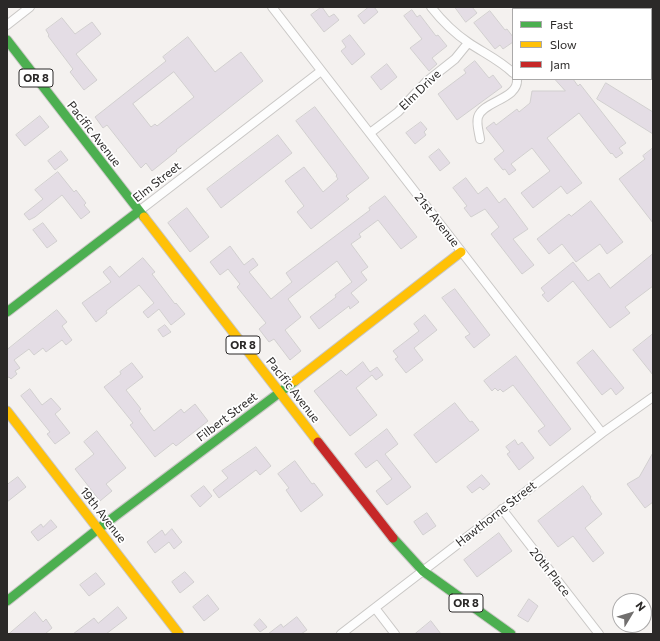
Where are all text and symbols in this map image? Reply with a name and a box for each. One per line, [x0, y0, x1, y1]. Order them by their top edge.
legend [512, 8, 652, 80]
text: Fast [550, 17, 573, 31]
text: Slow [550, 37, 577, 51]
text: Jam [550, 57, 570, 71]
street label: Elm Drive [396, 67, 444, 113]
road number: OR 8 [19, 69, 53, 87]
street label: Pacific Avenue [64, 98, 124, 170]
street label: Elm Street [130, 159, 184, 205]
street label: 21st Avenue [411, 190, 463, 250]
road number: OR 8 [226, 336, 260, 354]
street label: Pacific Avenue [263, 354, 323, 426]
street label: Filbert Street [194, 389, 260, 445]
street label: Hawthorne Street [453, 478, 539, 550]
street label: 19th Avenue [77, 484, 129, 546]
street label: 20th Place [527, 545, 573, 599]
north arrow [612, 593, 652, 633]
road number: OR 8 [449, 594, 483, 612]
text: N [633, 599, 649, 613]

